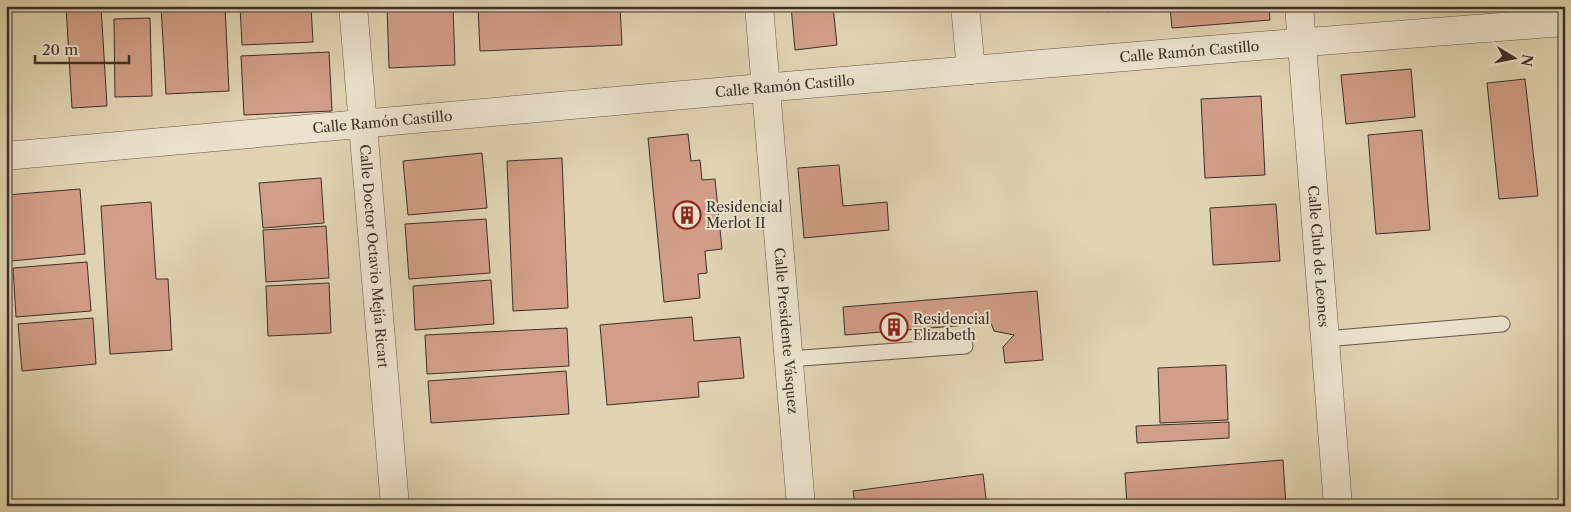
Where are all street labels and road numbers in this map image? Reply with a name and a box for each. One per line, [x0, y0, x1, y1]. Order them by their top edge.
street label: Calle Ramón Castillo [1119, 37, 1260, 66]
street label: Calle Ramón Castillo [714, 71, 856, 101]
street label: Calle Ramón Castillo [312, 107, 453, 137]
street label: Calle Doctor Octavio Mejía Ricart [356, 144, 392, 369]
street label: Calle Club de Leones [1304, 185, 1333, 328]
street label: Calle Presidente Vásquez [770, 247, 802, 415]

